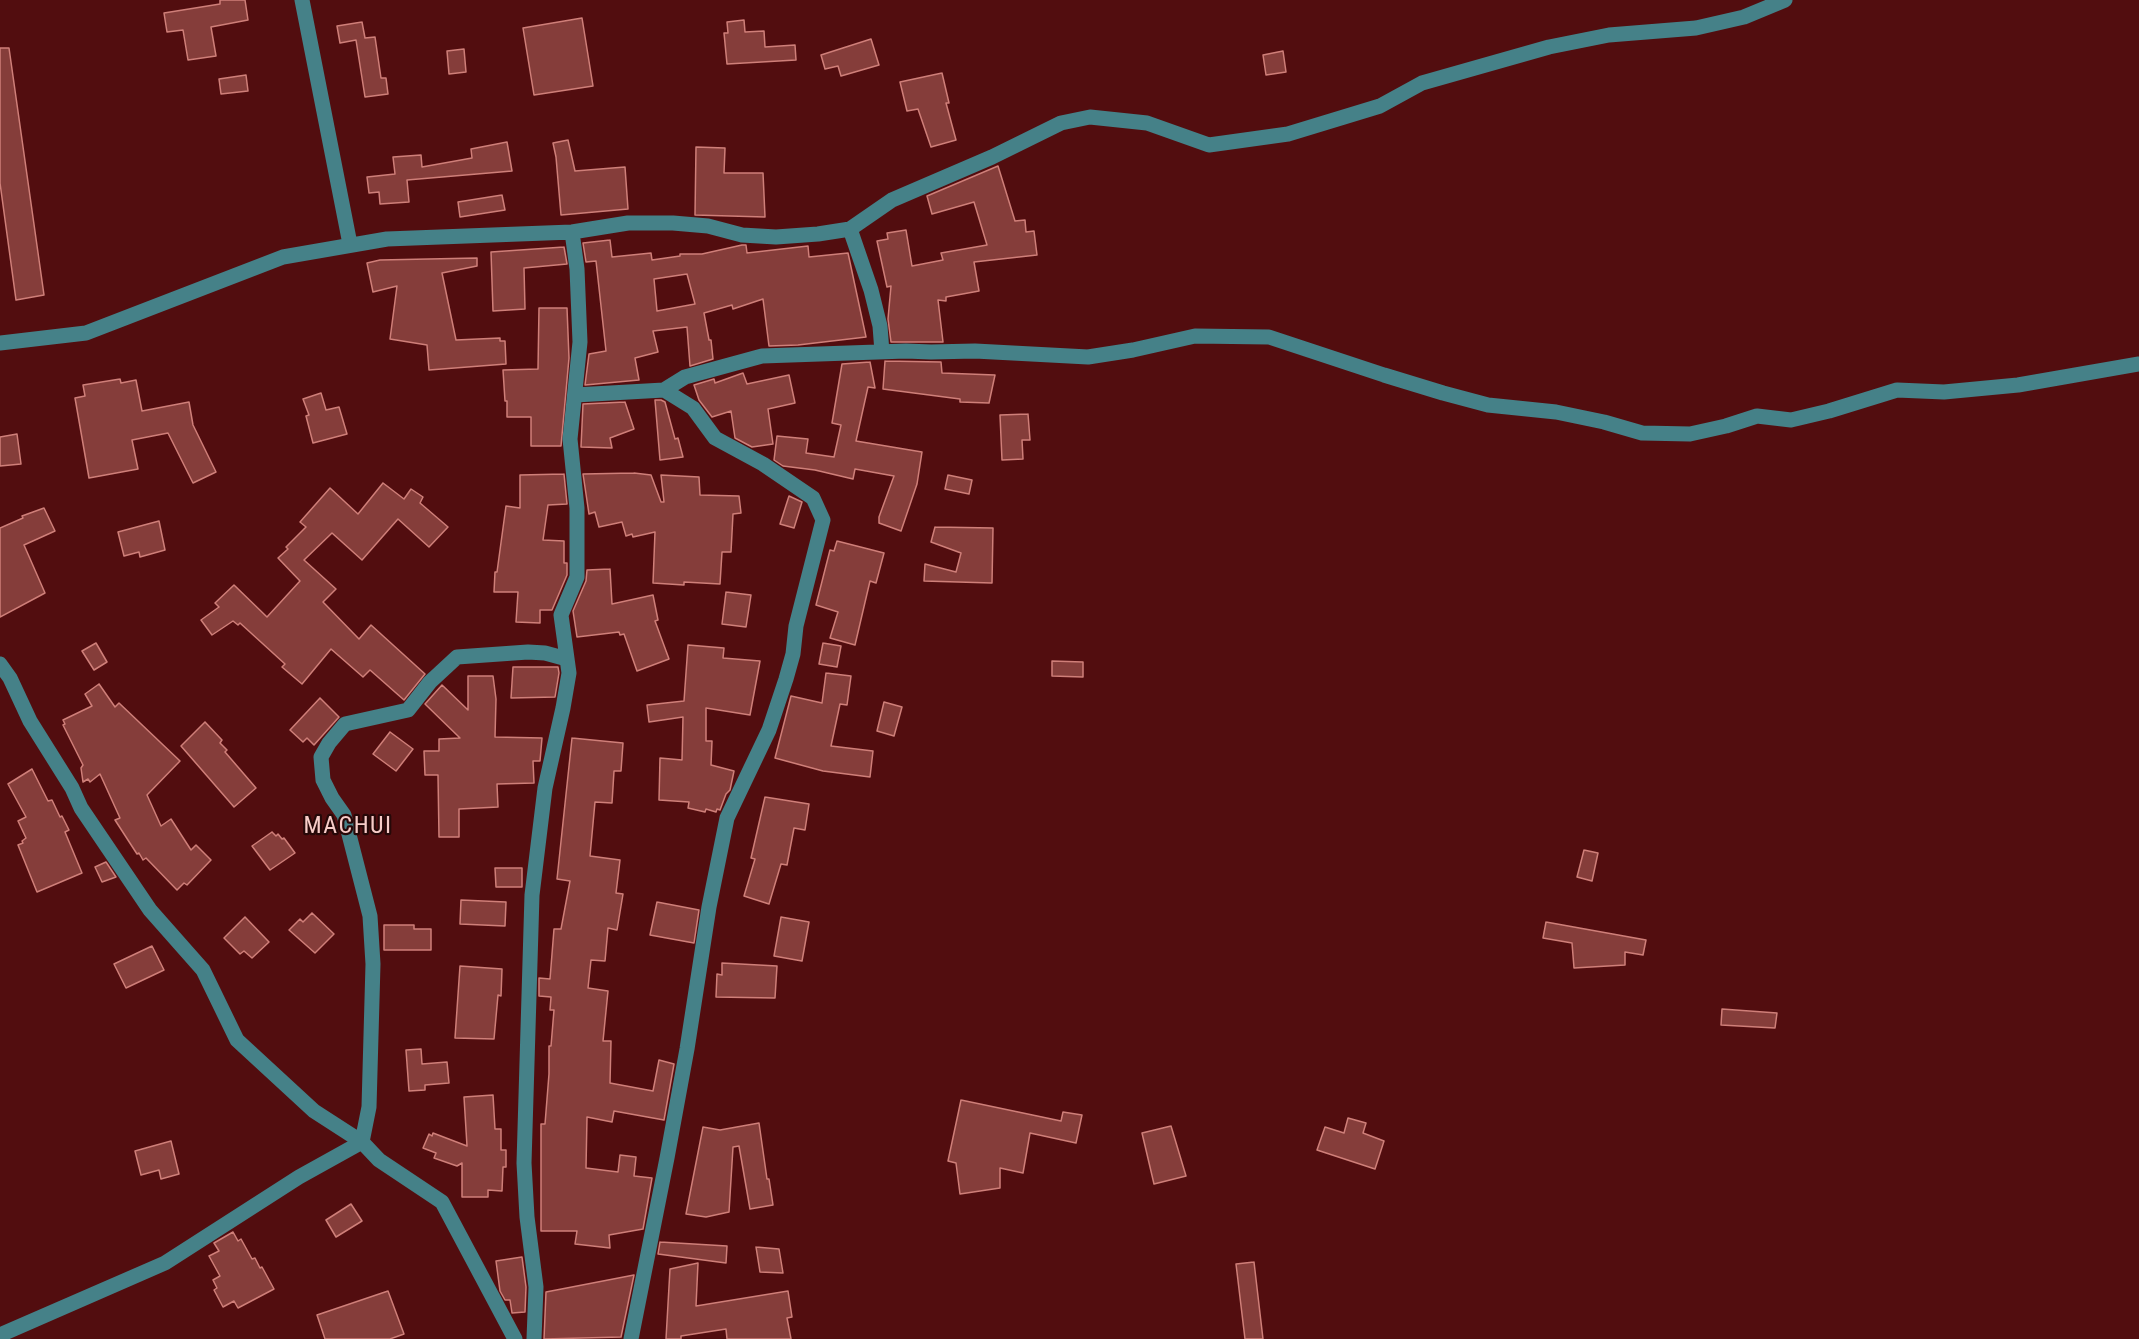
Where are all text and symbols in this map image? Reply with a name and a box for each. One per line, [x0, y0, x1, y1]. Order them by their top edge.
district label: MACHUI [303, 813, 393, 841]

